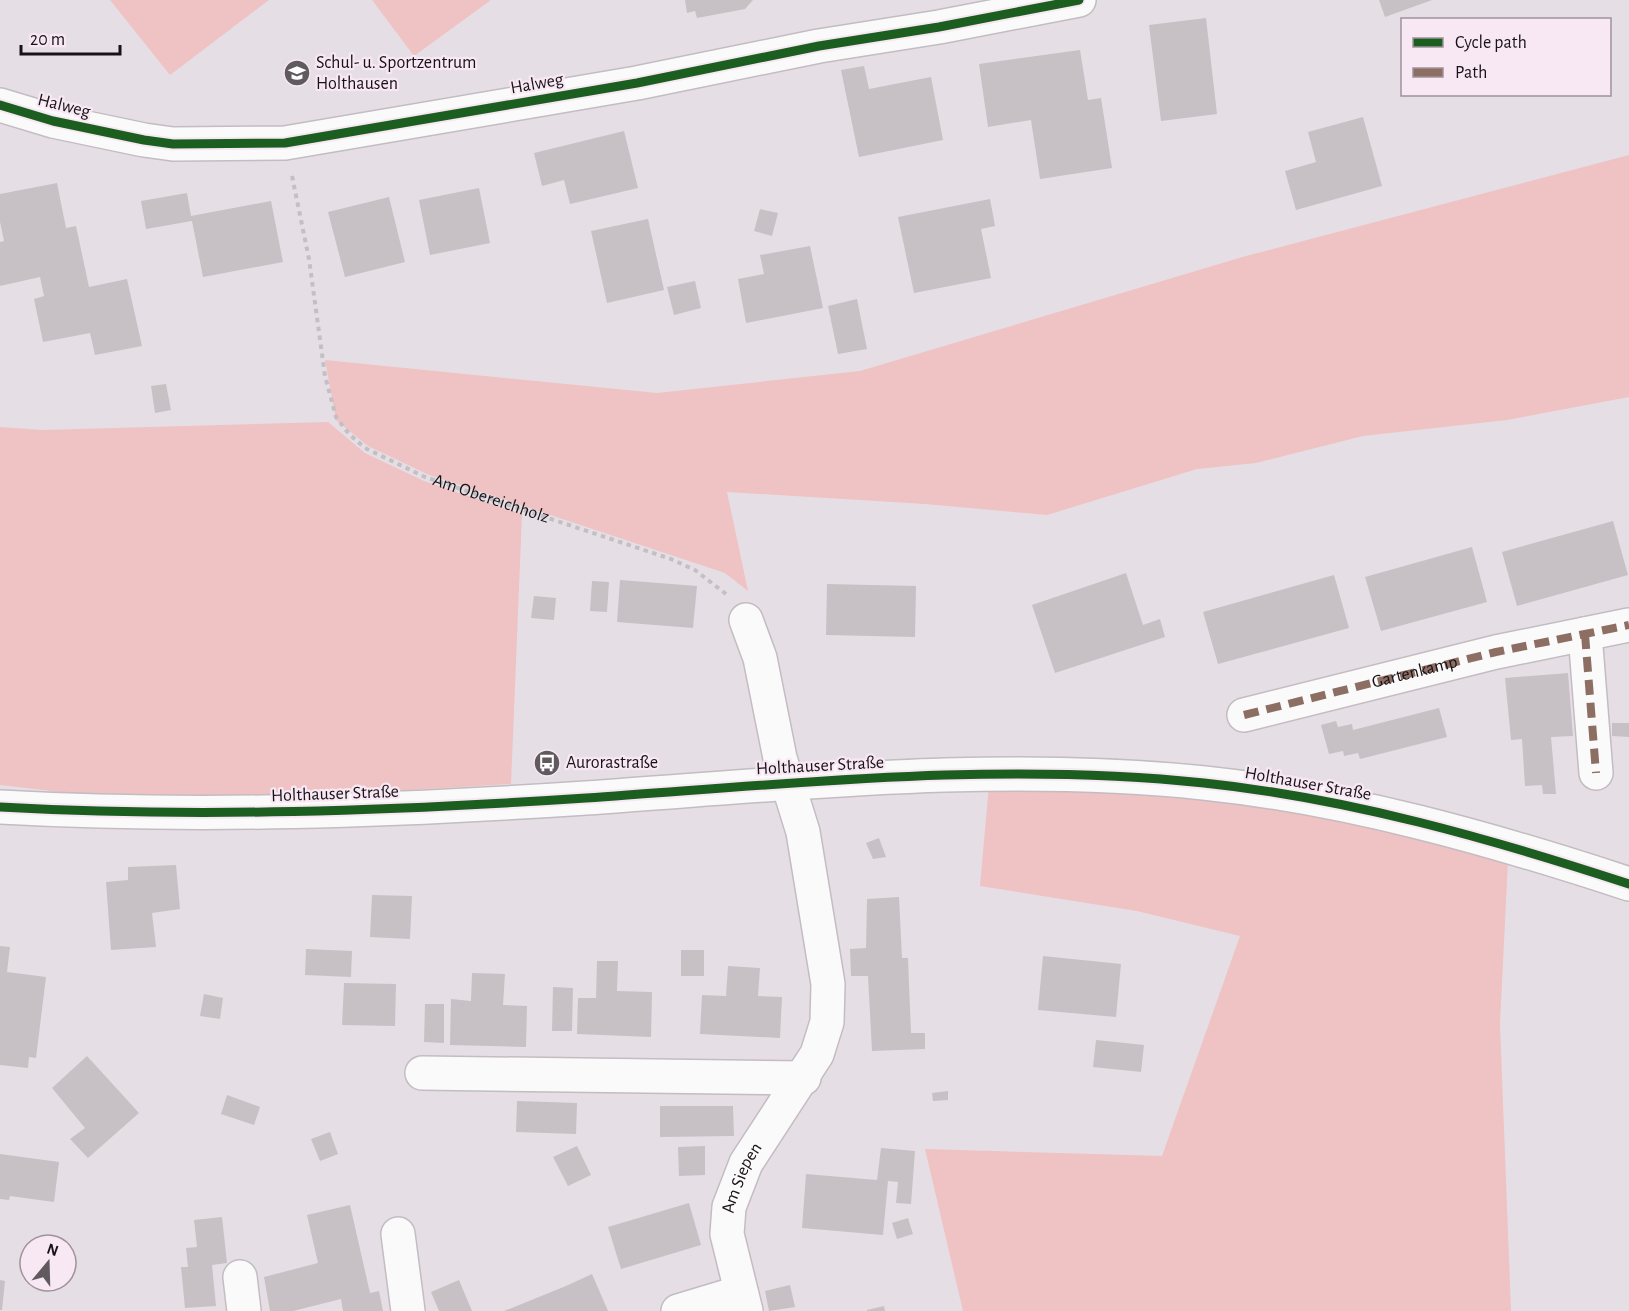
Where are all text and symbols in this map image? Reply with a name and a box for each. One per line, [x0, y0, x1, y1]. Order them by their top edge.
scale bar [21, 18, 120, 56]
legend [1401, 18, 1611, 96]
text: 20 m [30, 31, 65, 49]
text: Cycle path [1455, 34, 1527, 52]
place label: Schul- u. Sportzentrum Holthausen [316, 54, 476, 93]
school or university icon: Schul- u. Sportzentrum Holthausen [282, 58, 312, 88]
text: Path [1455, 64, 1487, 82]
street label: Halweg [509, 70, 565, 98]
street label: Halweg [36, 91, 92, 121]
street label: Am Obereichholz [430, 471, 551, 527]
street label: Gartenkamp [1370, 653, 1459, 692]
bus stop icon: Aurorastraße [532, 748, 562, 778]
place label: Aurorastraße [566, 754, 658, 772]
street label: Holthauser Straße [756, 754, 884, 778]
street label: Holthauser Straße [1243, 764, 1373, 804]
street label: Holthauser Straße [271, 783, 399, 805]
street label: Am Siepen [720, 1139, 766, 1214]
north arrow [18, 1233, 78, 1293]
text: N [45, 1240, 60, 1259]

